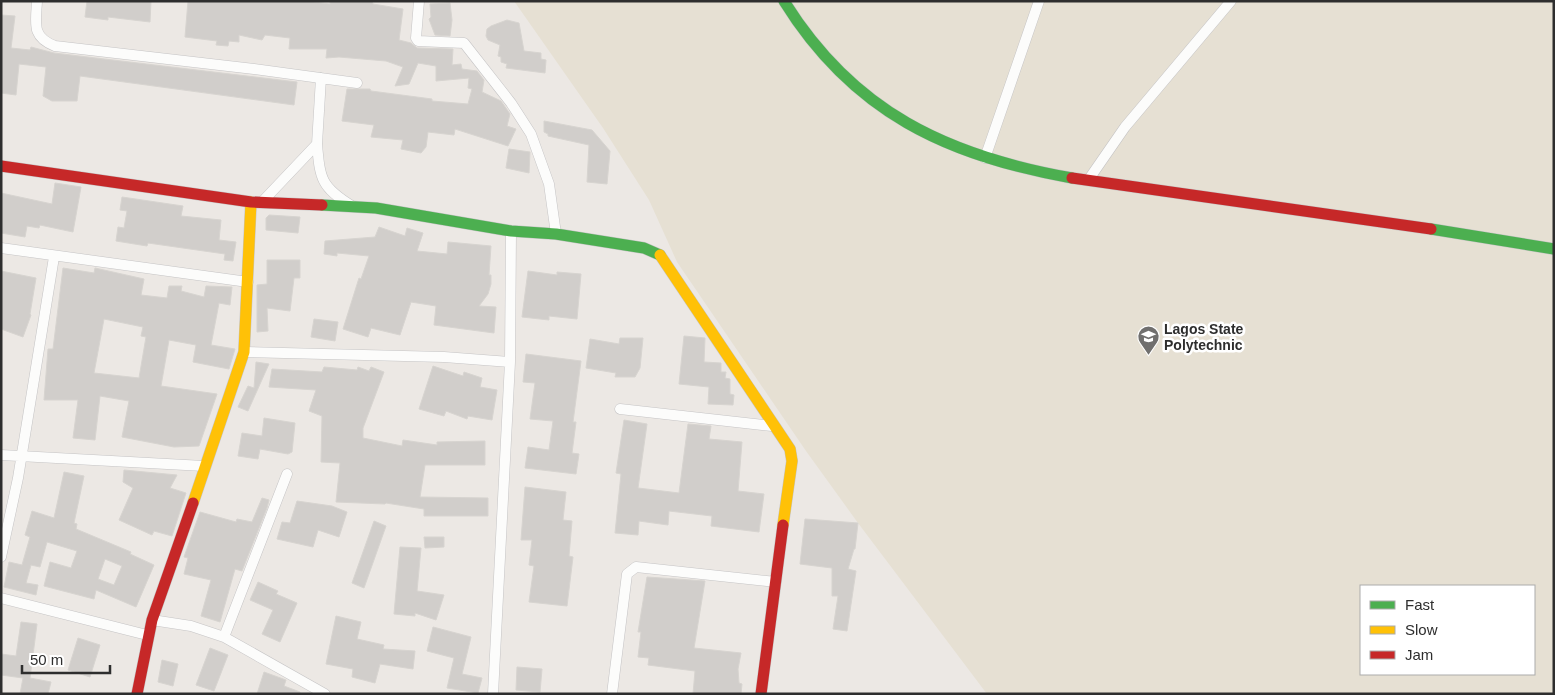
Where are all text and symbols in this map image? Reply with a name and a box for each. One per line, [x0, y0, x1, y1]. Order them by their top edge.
place label: Lagos State Polytechnic [1164, 321, 1244, 353]
school or university icon: Lagos State Polytechnic [1136, 325, 1160, 356]
legend [1360, 585, 1535, 675]
text: Fast [1405, 596, 1435, 613]
text: Slow [1405, 621, 1438, 638]
scale bar [22, 642, 110, 674]
text: Jam [1405, 646, 1433, 663]
text: 50 m [30, 651, 63, 668]

